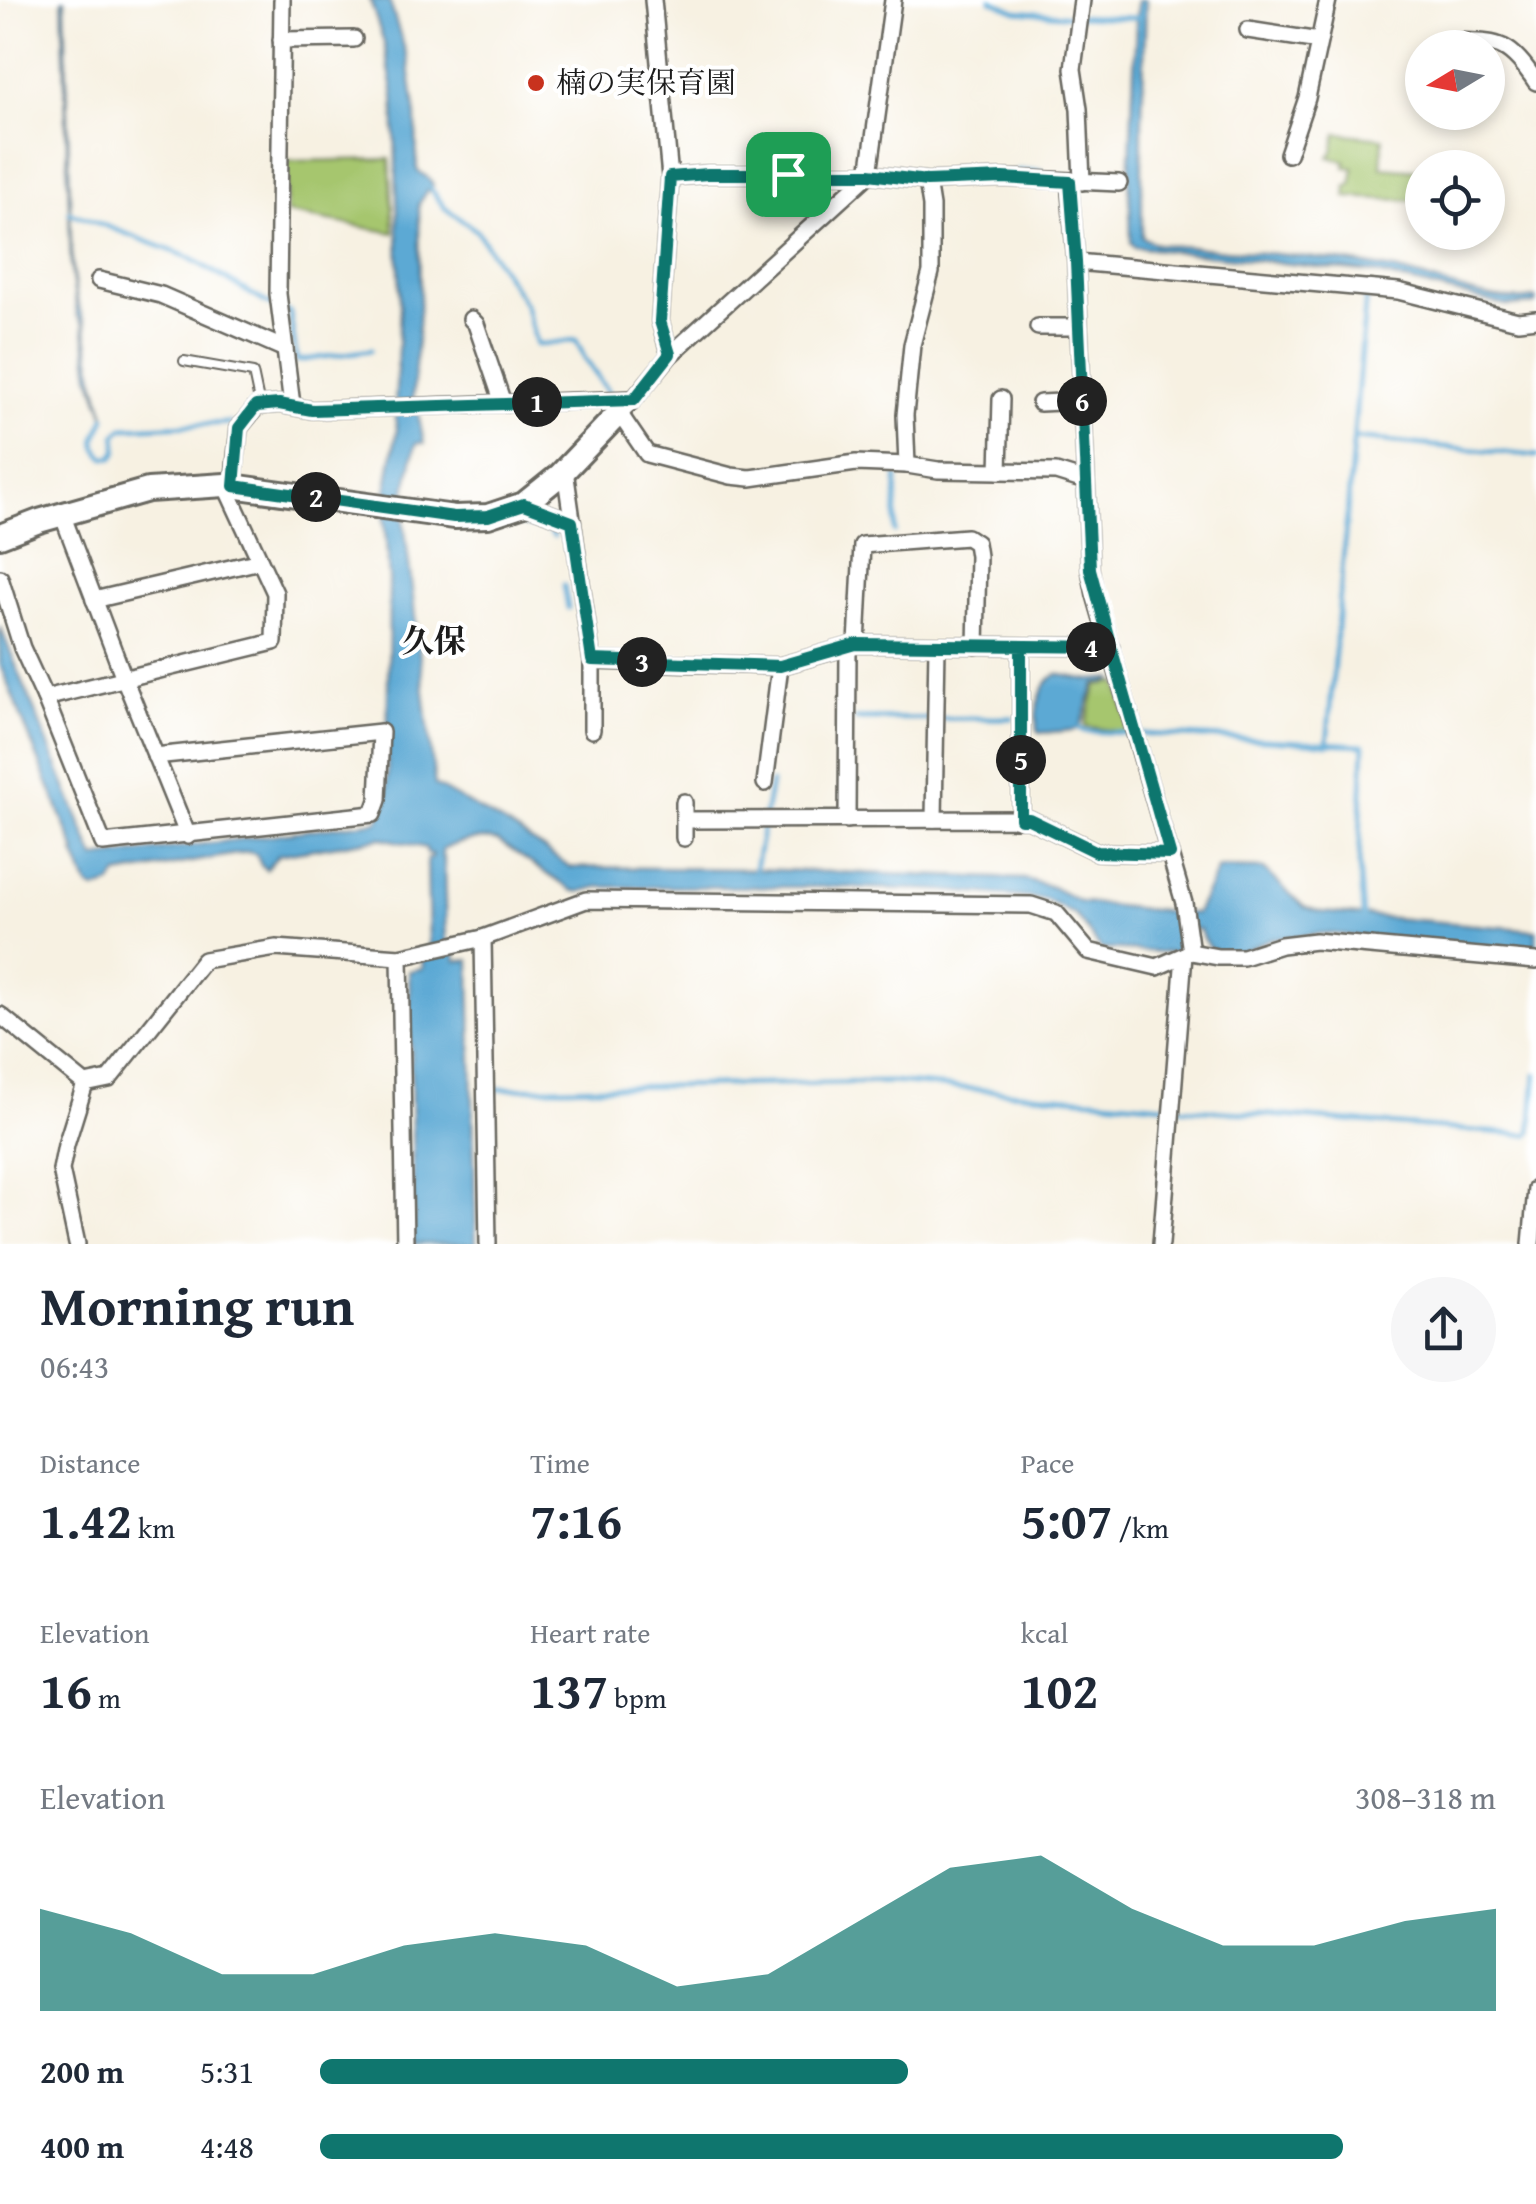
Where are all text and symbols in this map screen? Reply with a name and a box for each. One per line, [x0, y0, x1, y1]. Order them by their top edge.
north arrow [1405, 30, 1505, 130]
map controls [1405, 30, 1505, 250]
place label: 楠の実保育園 [556, 60, 736, 104]
marker: 楠の実保育園 [525, 72, 547, 94]
pin [746, 132, 831, 217]
icon: arrive [761, 147, 816, 202]
button: locate [1405, 150, 1505, 250]
pin: 6 [1057, 376, 1107, 426]
pin: 1 [512, 377, 562, 427]
text: 6 [1075, 380, 1089, 421]
text: 1 [530, 381, 544, 422]
pin: 2 [291, 472, 341, 522]
text: 2 [309, 476, 323, 517]
district label: 久保 [402, 617, 466, 664]
pin: 4 [1066, 622, 1116, 672]
text: 4 [1084, 626, 1098, 667]
pin: 3 [617, 637, 667, 687]
text: 3 [635, 641, 649, 682]
pin: 5 [996, 735, 1046, 785]
text: 5 [1014, 739, 1028, 780]
text: Morning run [40, 1265, 354, 1345]
button: share [1391, 1277, 1496, 1382]
text: 06:43 [40, 1343, 109, 1390]
text: Distance [40, 1442, 140, 1483]
text: Time [530, 1442, 590, 1483]
text: Pace [1021, 1442, 1075, 1483]
text: 1.42 [40, 1483, 132, 1556]
text: 7:16 [530, 1483, 622, 1556]
text: 5:07 [1021, 1483, 1113, 1556]
text: km [132, 1507, 175, 1548]
text: /km [1113, 1507, 1169, 1548]
text: Elevation [40, 1612, 150, 1653]
text: Heart rate [530, 1612, 650, 1653]
text: kcal [1021, 1612, 1068, 1653]
text: 16 [40, 1653, 92, 1726]
text: 137 [530, 1653, 608, 1726]
text: 102 [1021, 1653, 1098, 1726]
text: m [92, 1677, 121, 1718]
text: bpm [608, 1677, 667, 1718]
text: Elevation [40, 1774, 165, 1821]
text: 308–318 m [1355, 1774, 1496, 1821]
text: 200 m [40, 2048, 124, 2095]
text: 5:31 [200, 2048, 254, 2095]
text: 400 m [40, 2123, 124, 2170]
text: 4:48 [200, 2123, 254, 2170]

